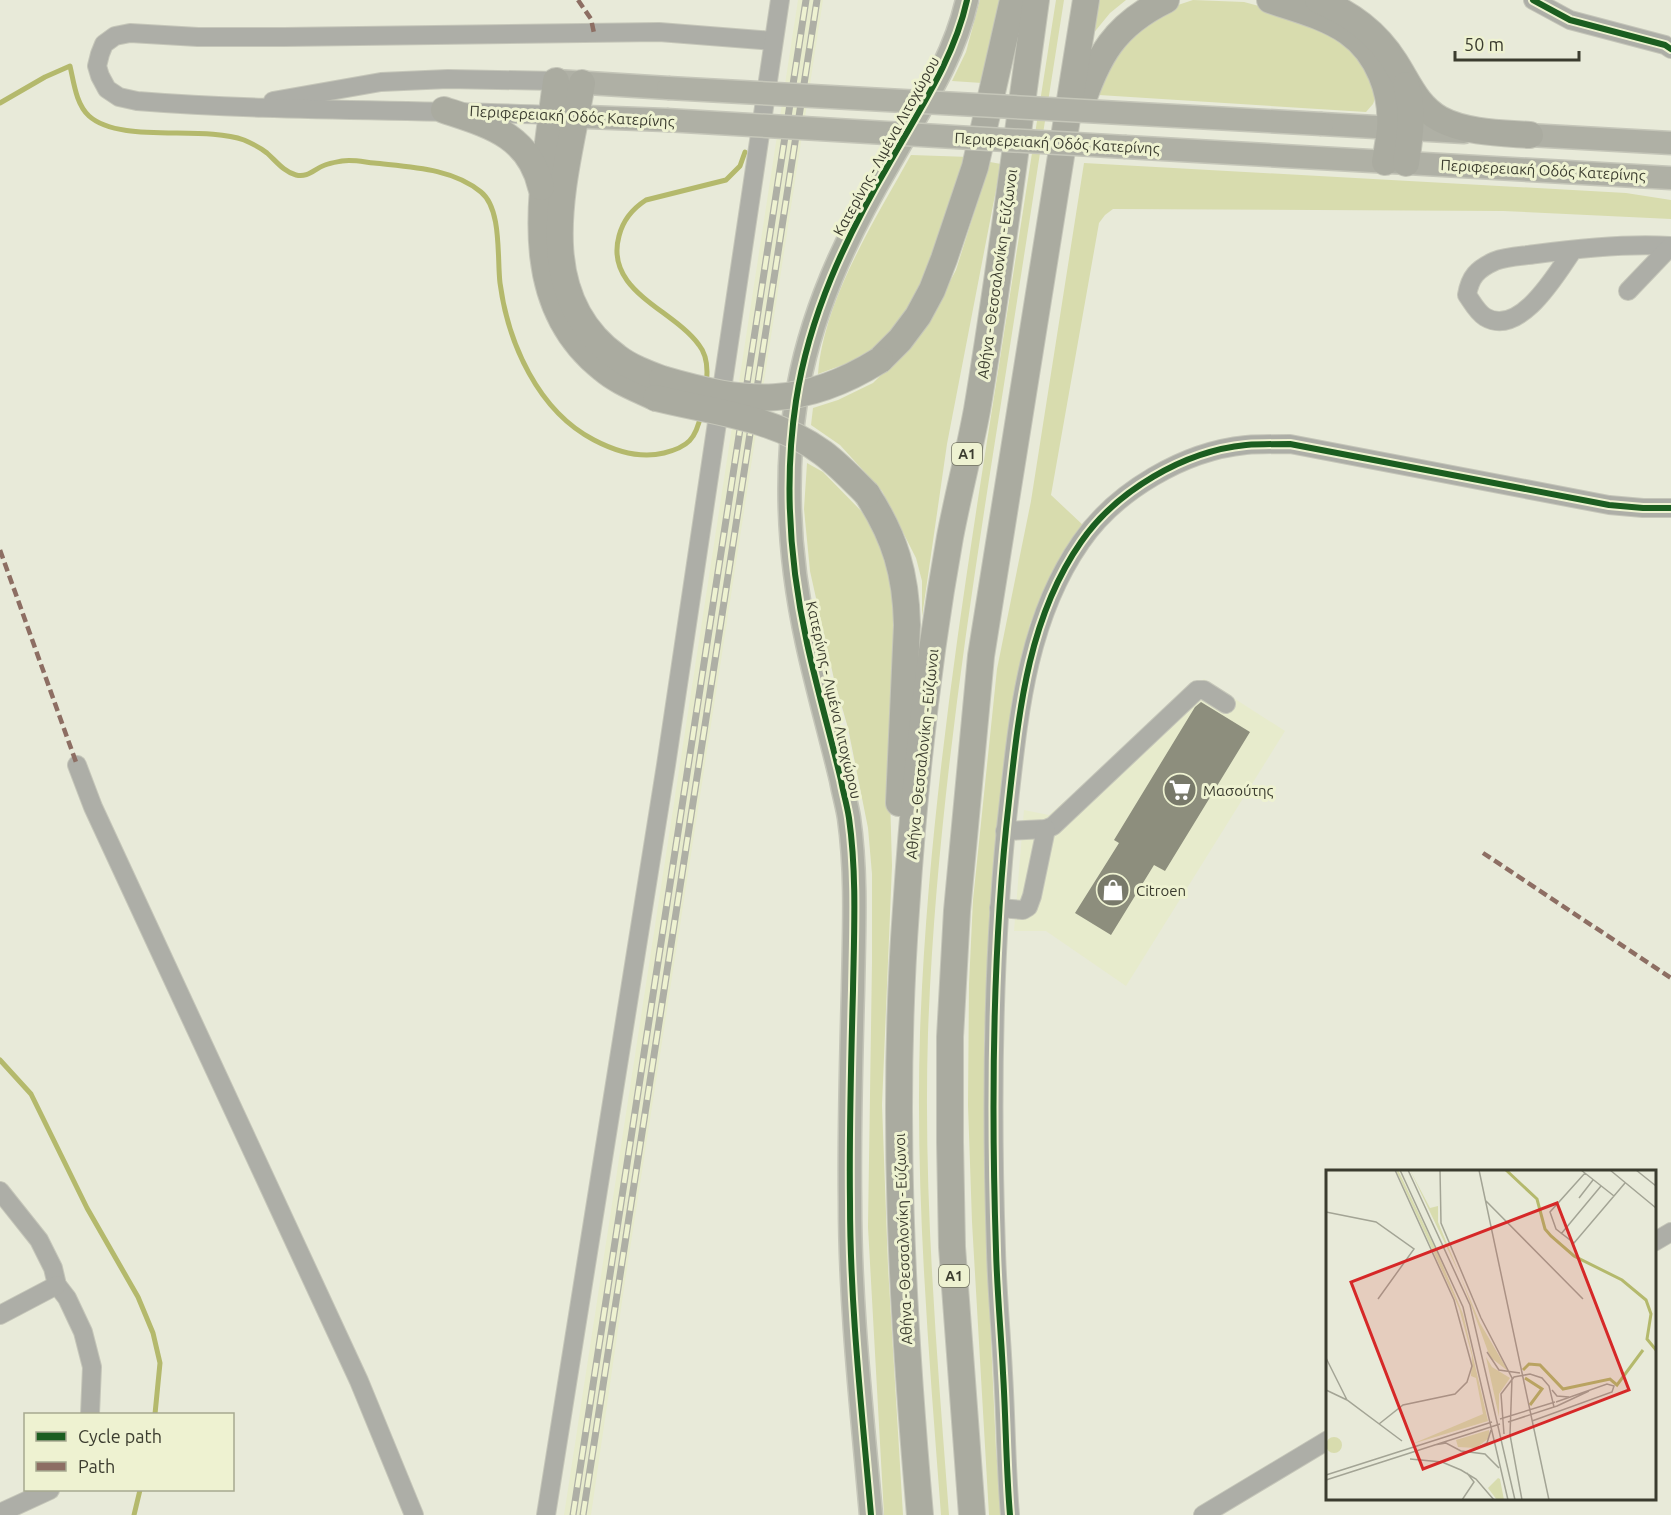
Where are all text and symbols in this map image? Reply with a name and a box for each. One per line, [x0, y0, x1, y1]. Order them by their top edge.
scale bar [1455, 24, 1580, 62]
text: 50 m [1464, 34, 1504, 54]
street label: Κατερίνης - Λιμένα Λιτοχώρου [829, 53, 943, 239]
street label: Περιφερειακή Οδός Κατερίνης [469, 102, 675, 130]
street label: Περιφερειακή Οδός Κατερίνης [954, 129, 1160, 157]
street label: Περιφερειακή Οδός Κατερίνης [1440, 156, 1646, 184]
street label: Αθήνα - Θεσσαλονίκη - Εύζωνοι [974, 168, 1020, 380]
road number: Α1 [952, 443, 982, 465]
street label: Κατερίνης - Λιμένα Λιτοχώρου [803, 599, 865, 801]
street label: Αθήνα - Θεσσαλονίκη - Εύζωνοι [902, 648, 942, 860]
supermarket icon: Μασούτης [1162, 772, 1198, 808]
place label: Μασούτης [1203, 782, 1274, 799]
shop icon: Citroen [1095, 872, 1131, 908]
place label: Citroen [1136, 882, 1186, 899]
street label: Αθήνα - Θεσσαλονίκη - Εύζωνοι [891, 1133, 915, 1345]
inset map [1326, 1170, 1656, 1500]
road number: Α1 [939, 1265, 969, 1287]
legend [24, 1413, 234, 1491]
text: Cycle path [78, 1426, 162, 1446]
text: Path [78, 1456, 115, 1476]

